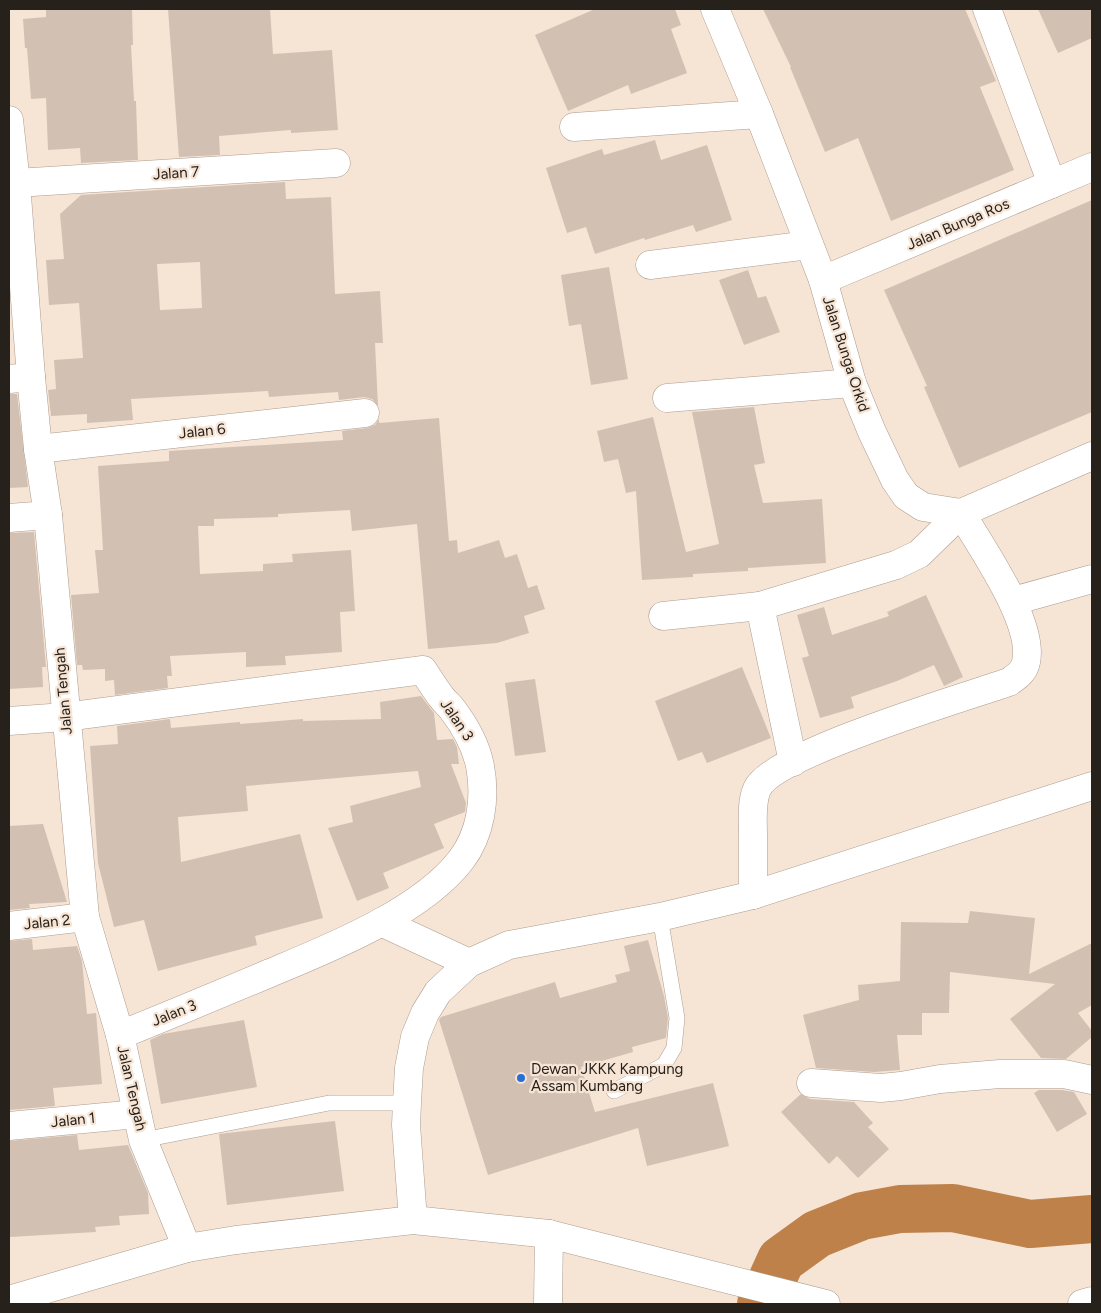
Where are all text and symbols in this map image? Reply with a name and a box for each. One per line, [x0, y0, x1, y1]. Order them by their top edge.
street label: Jalan 7 [152, 162, 200, 184]
street label: Jalan Bunga Ros [904, 194, 1012, 254]
street label: Jalan Bunga Orkid [819, 294, 873, 414]
street label: Jalan 6 [178, 420, 227, 442]
street label: Jalan Tengah [50, 647, 76, 735]
street label: Jalan 3 [437, 696, 477, 744]
street label: Jalan 2 [23, 911, 71, 933]
street label: Jalan 3 [149, 996, 199, 1030]
street label: Jalan Tengah [113, 1044, 151, 1132]
place label: Dewan JKKK Kampung Assam Kumbang [531, 1060, 683, 1095]
marker: Dewan JKKK Kampung Assam Kumbang [515, 1072, 527, 1084]
street label: Jalan 1 [50, 1109, 96, 1131]

